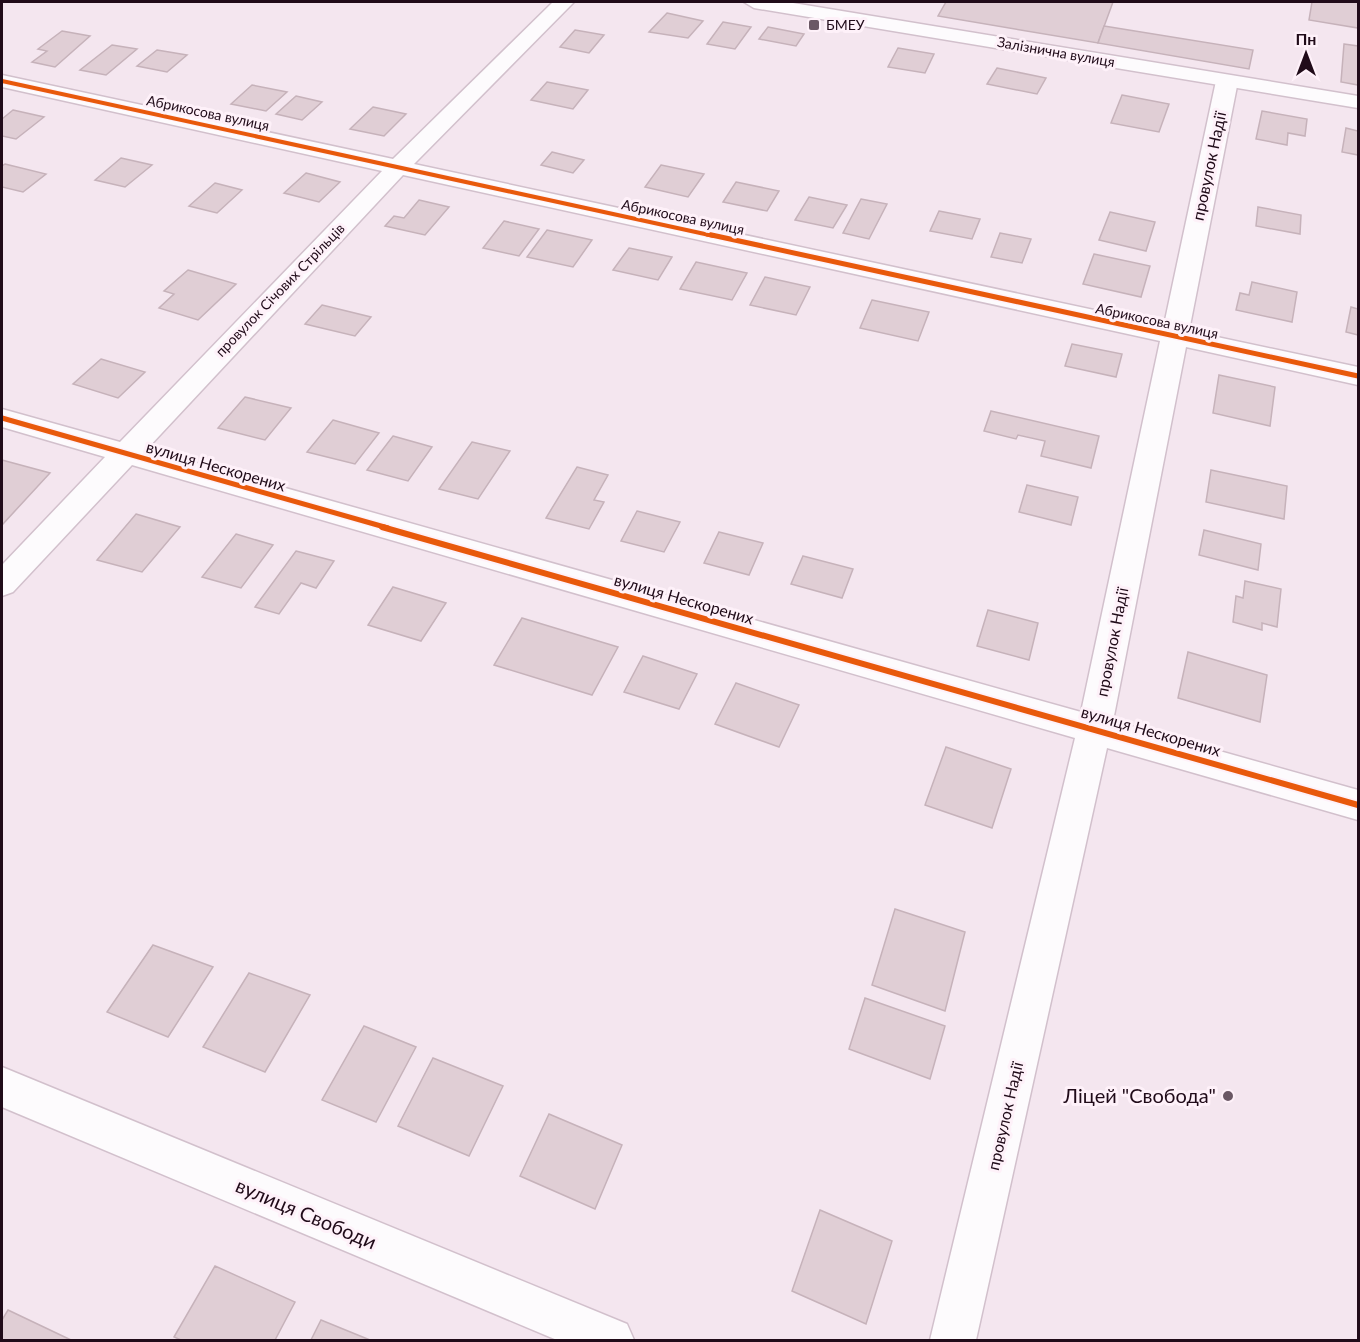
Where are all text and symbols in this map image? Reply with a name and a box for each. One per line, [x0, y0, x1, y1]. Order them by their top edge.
place label: БМЕУ [826, 16, 865, 33]
marker: БМЕУ [807, 18, 821, 32]
north arrow [1276, 24, 1336, 84]
text: Пн [1296, 29, 1316, 48]
street label: Залізнична вулиця [996, 33, 1116, 70]
street label: Абрикосова вулиця [145, 91, 271, 134]
street label: провулок Надії [1188, 109, 1230, 222]
street label: Абрикосова вулиця [620, 195, 746, 238]
street label: провулок Січових Стрільців [212, 220, 348, 360]
street label: Абрикосова вулиця [1094, 299, 1220, 342]
street label: вулиця Нескорених [144, 437, 288, 495]
street label: вулиця Нескорених [612, 570, 756, 628]
street label: провулок Надії [1092, 585, 1132, 698]
street label: вулиця Нескорених [1079, 702, 1223, 760]
street label: провулок Надії [983, 1059, 1026, 1172]
place label: Ліцей "Свобода" [1063, 1083, 1216, 1107]
marker: Ліцей "Свобода" [1221, 1089, 1235, 1103]
street label: вулиця Свободи [232, 1173, 380, 1254]

